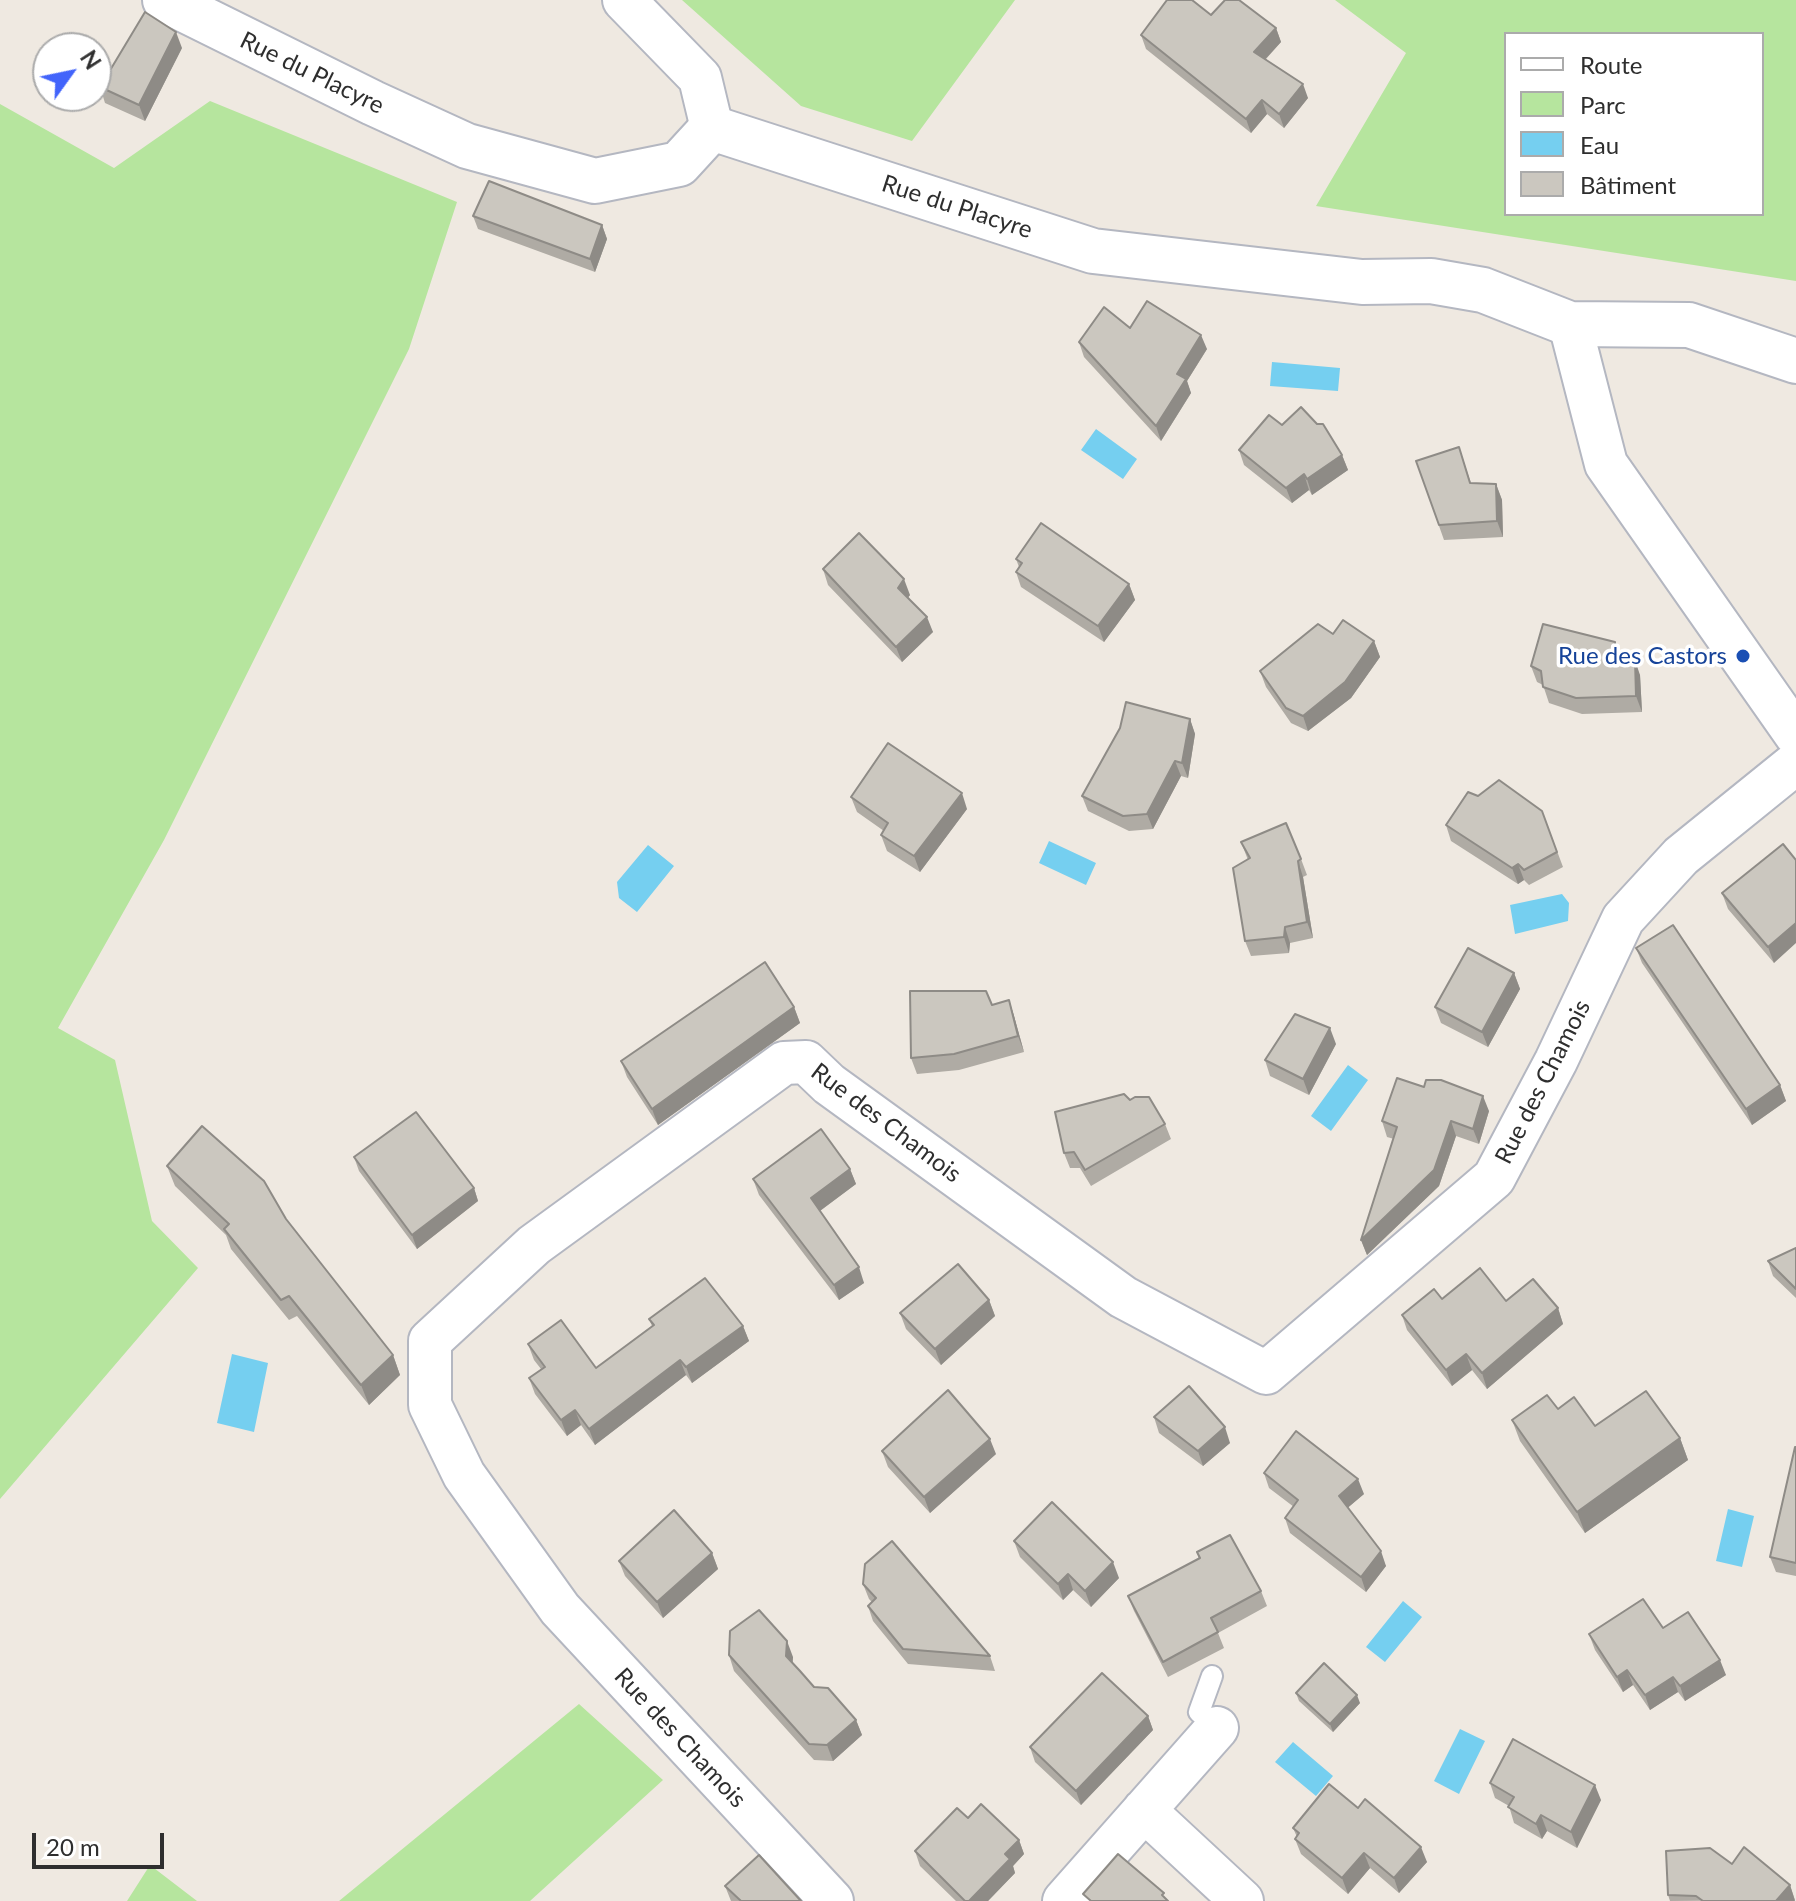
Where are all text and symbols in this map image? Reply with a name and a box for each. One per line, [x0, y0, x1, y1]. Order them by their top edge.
street label: Rue du Placyre [235, 26, 389, 120]
north arrow [32, 32, 112, 112]
legend [1504, 32, 1764, 216]
text: N [75, 45, 107, 74]
text: Route [1580, 50, 1642, 79]
text: Parc [1580, 90, 1626, 119]
text: Eau [1580, 130, 1619, 159]
street label: Rue du Placyre [878, 169, 1036, 245]
text: Bâtiment [1580, 170, 1676, 199]
place label: Rue des Castors [1558, 642, 1727, 670]
marker: Rue des Castors [1734, 647, 1752, 665]
street label: Rue des Chamois [1489, 995, 1597, 1169]
street label: Rue des Chamois [805, 1057, 967, 1189]
street label: Rue des Chamois [608, 1662, 752, 1814]
scale bar [36, 1817, 168, 1867]
text: 20 m [46, 1832, 100, 1861]

